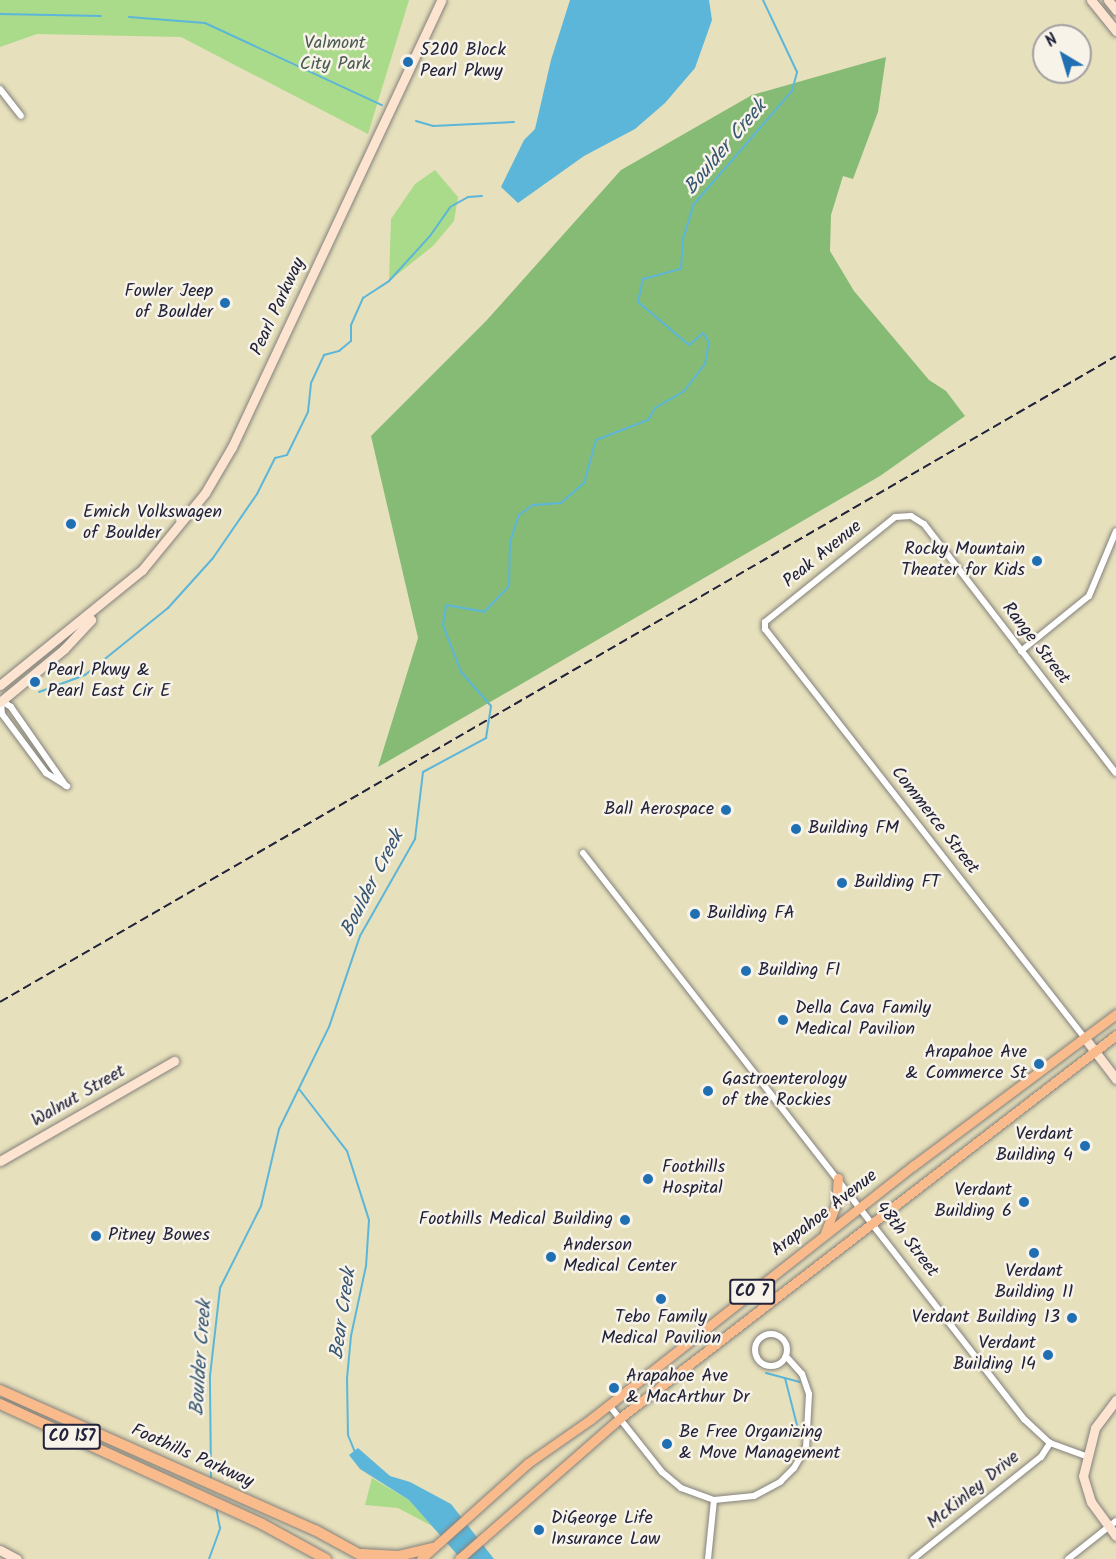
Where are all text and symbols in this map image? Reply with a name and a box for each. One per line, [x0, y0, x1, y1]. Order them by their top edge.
north arrow [1032, 24, 1092, 84]
text: N [1040, 28, 1064, 54]
park label: Valmont City Park [300, 34, 370, 76]
place label: 5200 Block Pearl Pkwy [420, 41, 506, 84]
marker: 5200 Block Pearl Pkwy [401, 55, 415, 69]
water label: Boulder Creek [680, 96, 772, 200]
street label: Pearl Parkway [247, 255, 311, 359]
place label: Fowler Jeep of Boulder [124, 282, 213, 324]
marker: Fowler Jeep of Boulder [218, 296, 232, 310]
place label: Emich Volkswagen of Boulder [83, 503, 222, 546]
marker: Emich Volkswagen of Boulder [64, 517, 78, 531]
street label: Peak Avenue [779, 517, 867, 593]
place label: Rocky Mountain Theater for Kids [901, 540, 1025, 582]
marker: Rocky Mountain Theater for Kids [1030, 554, 1044, 568]
street label: Range Street [996, 599, 1074, 689]
place label: Pearl Pkwy & Pearl East Cir E [47, 661, 170, 704]
marker: Pearl Pkwy & Pearl East Cir E [28, 675, 42, 689]
street label: Commerce Street [885, 763, 983, 879]
place label: Ball Aerospace [604, 799, 714, 821]
marker: Ball Aerospace [719, 803, 733, 817]
place label: Building FM [808, 818, 899, 840]
marker: Building FM [789, 822, 803, 836]
water label: Boulder Creek [336, 827, 410, 941]
place label: Building FT [854, 872, 940, 894]
marker: Building FT [835, 876, 849, 890]
place label: Building FA [707, 903, 795, 925]
marker: Building FA [688, 907, 702, 921]
place label: Building FI [758, 960, 840, 982]
marker: Building FI [739, 964, 753, 978]
place label: Della Cava Family Medical Pavilion [795, 999, 931, 1042]
marker: Della Cava Family Medical Pavilion [776, 1013, 790, 1027]
place label: Arapahoe Ave & Commerce St [906, 1043, 1027, 1086]
marker: Arapahoe Ave & Commerce St [1032, 1057, 1046, 1071]
street label: Walnut Street [28, 1061, 130, 1133]
place label: Gastroenterology of the Rockies [722, 1070, 847, 1112]
marker: Gastroenterology of the Rockies [699, 1082, 717, 1100]
place label: Verdant Building 4 [996, 1125, 1073, 1168]
marker: Verdant Building 4 [1078, 1139, 1092, 1153]
place label: Foothills Hospital [662, 1158, 725, 1200]
street label: Arapahoe Avenue [768, 1166, 882, 1262]
marker: Foothills Hospital [639, 1170, 657, 1188]
place label: Verdant Building 6 [935, 1181, 1012, 1224]
marker: Verdant Building 6 [1017, 1195, 1031, 1209]
street label: 48th Street [870, 1198, 942, 1282]
place label: Foothills Medical Building [419, 1209, 613, 1231]
marker: Foothills Medical Building [618, 1213, 632, 1227]
place label: Pitney Bowes [108, 1225, 210, 1247]
marker: Pitney Bowes [89, 1229, 103, 1243]
place label: Anderson Medical Center [563, 1236, 676, 1278]
marker: Verdant Building 11 [1027, 1246, 1041, 1260]
marker: Anderson Medical Center [544, 1250, 558, 1264]
place label: Verdant Building 11 [995, 1262, 1073, 1304]
water label: Bear Creek [326, 1267, 362, 1361]
road number: CO 7 [728, 1279, 776, 1305]
marker: Tebo Family Medical Pavilion [654, 1292, 668, 1306]
water label: Boulder Creek [186, 1299, 218, 1417]
place label: Verdant Building 13 [912, 1307, 1060, 1329]
place label: Tebo Family Medical Pavilion [601, 1308, 721, 1350]
marker: Verdant Building 13 [1065, 1311, 1079, 1325]
place label: Verdant Building 14 [953, 1334, 1036, 1376]
marker: Verdant Building 14 [1041, 1348, 1055, 1362]
place label: Arapahoe Ave & MacArthur Dr [626, 1367, 749, 1410]
marker: Arapahoe Ave & MacArthur Dr [607, 1381, 621, 1395]
street label: Foothills Parkway [127, 1420, 257, 1494]
place label: Be Free Organizing & Move Management [679, 1423, 840, 1466]
road number: CO 157 [42, 1424, 102, 1450]
marker: Be Free Organizing & Move Management [660, 1437, 674, 1451]
street label: McKinley Drive [924, 1447, 1024, 1535]
place label: DiGeorge Life Insurance Law [551, 1509, 660, 1552]
marker: DiGeorge Life Insurance Law [532, 1523, 546, 1537]

